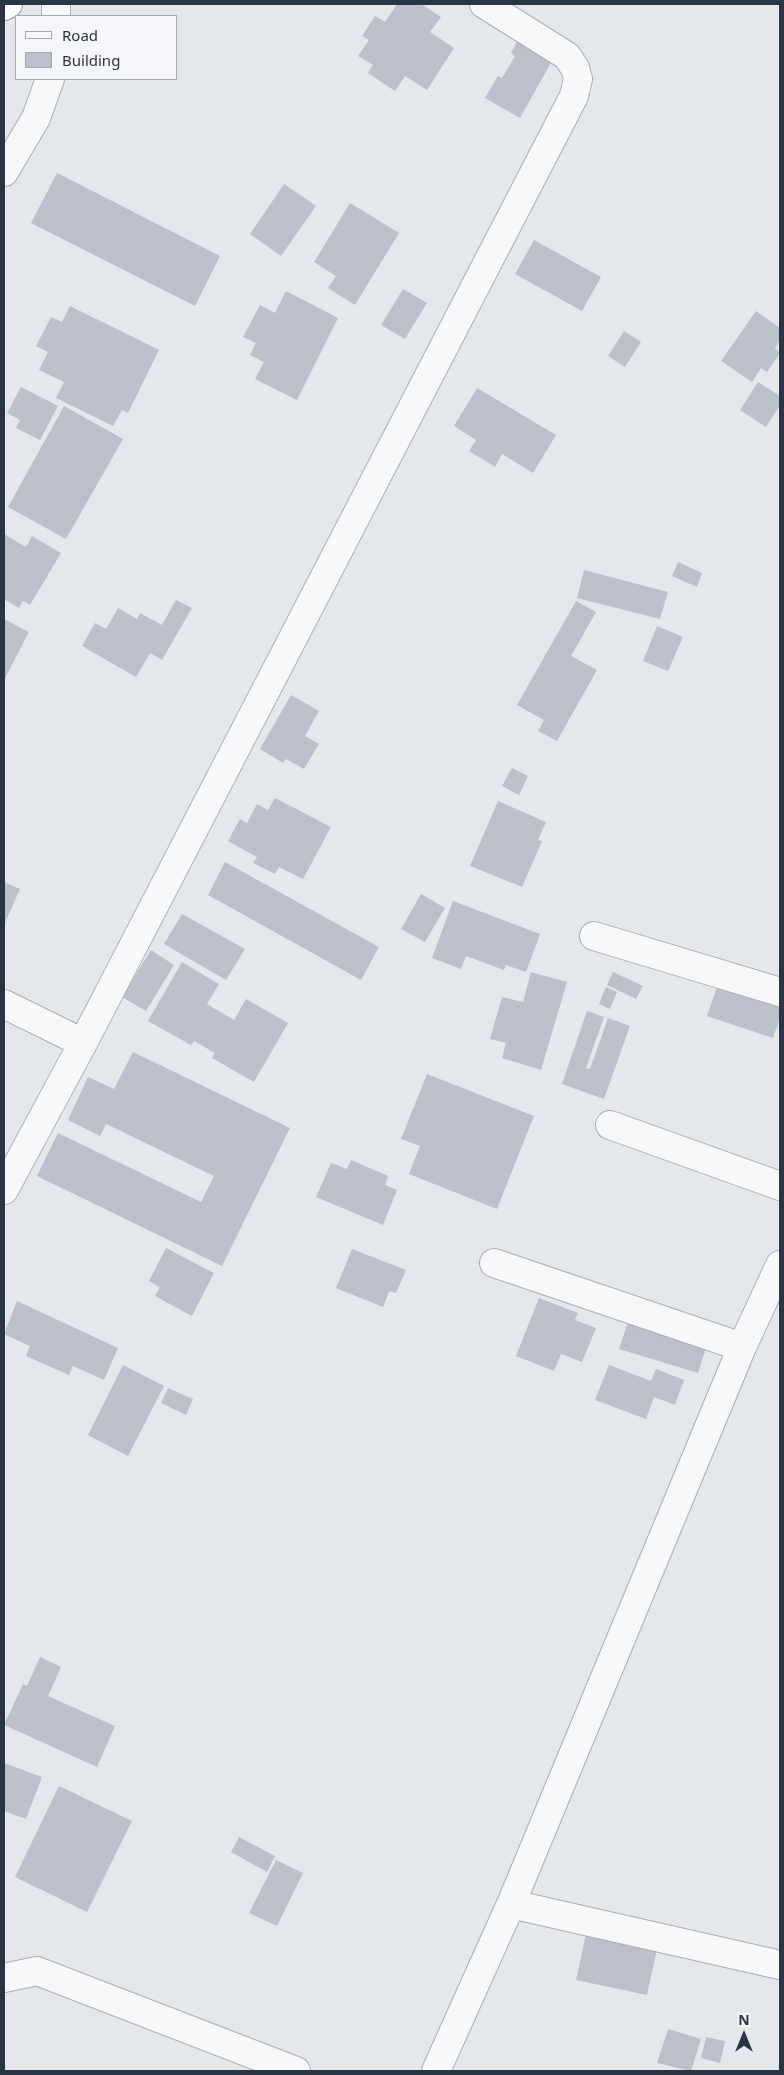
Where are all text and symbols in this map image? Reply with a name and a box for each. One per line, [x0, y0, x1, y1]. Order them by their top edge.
legend [15, 15, 178, 80]
text: Road [62, 25, 98, 45]
text: Building [62, 50, 120, 70]
north arrow [719, 2010, 769, 2060]
text: N [738, 2010, 750, 2029]

